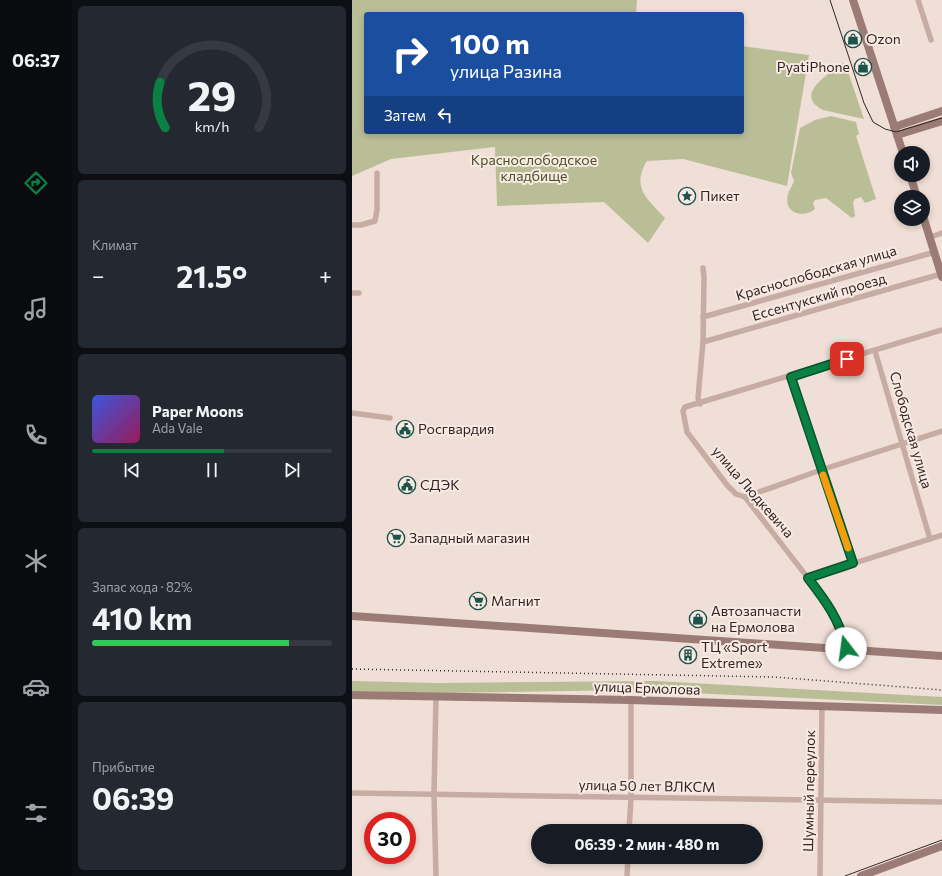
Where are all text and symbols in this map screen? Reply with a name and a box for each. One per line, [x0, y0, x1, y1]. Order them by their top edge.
text: 100 m [450, 26, 530, 60]
icon: right [384, 28, 436, 80]
shop icon: Ozon [843, 29, 863, 49]
place label: Ozon [866, 30, 901, 47]
text: 06:37 [12, 49, 60, 71]
shop icon: PyatiPhone [853, 57, 873, 77]
place label: PyatiPhone [777, 58, 850, 75]
text: улица Разина [450, 60, 562, 82]
text: 29 [187, 69, 237, 120]
icon: left [434, 104, 456, 126]
text: Затем [384, 106, 426, 124]
text: km/h [195, 117, 229, 135]
map controls [894, 146, 930, 226]
button: sound [894, 146, 930, 182]
park label: Краснослободское кладбище [471, 151, 597, 184]
icon: directions [22, 169, 50, 197]
place icon: Пикет [677, 186, 697, 206]
place label: Пикет [700, 187, 740, 204]
button: layers [894, 190, 930, 226]
text: Климат [92, 237, 138, 253]
street label: Краснослободская улица [734, 241, 898, 304]
text: 21.5° [176, 257, 247, 294]
text: − [92, 262, 105, 289]
text: + [319, 262, 332, 289]
street label: Ессентукский проезд [750, 269, 888, 324]
icon: music [22, 295, 50, 323]
pin [830, 342, 864, 376]
icon: arrive [836, 348, 858, 370]
street label: Слободская улица [887, 369, 936, 490]
text: Paper Moons [152, 402, 243, 420]
public building icon: Росгвардия [395, 419, 415, 439]
text: Ada Vale [152, 420, 203, 436]
place label: Росгвардия [418, 420, 494, 437]
icon: phone [22, 421, 50, 449]
street label: улица Людкевича [709, 442, 798, 541]
icon: previous [121, 459, 143, 481]
icon: pause [201, 459, 223, 481]
icon: next [281, 459, 303, 481]
public building icon: СДЭК [397, 475, 417, 495]
place label: СДЭК [420, 476, 460, 493]
supermarket icon: Западный магазин [386, 528, 406, 548]
place label: Западный магазин [409, 529, 530, 546]
icon: climate [22, 547, 50, 575]
text: Запас хода · 82% [92, 579, 192, 595]
supermarket icon: Магнит [468, 591, 488, 611]
place label: Магнит [491, 592, 541, 609]
text: 410 km [92, 599, 192, 636]
place label: Автозапчасти на Ермолова [711, 602, 801, 635]
shop icon: Автозапчасти на Ермолова [688, 609, 708, 629]
position arrow [825, 627, 867, 669]
place label: ТЦ «Sport Extreme» [701, 638, 768, 671]
building icon: ТЦ «Sport Extreme» [678, 645, 698, 665]
icon: car [22, 673, 50, 701]
street label: улица Ермолова [593, 677, 701, 698]
street label: Шумный переулок [799, 729, 818, 852]
text: Прибытие [92, 759, 155, 775]
street label: улица 50 лет ВЛКСМ [578, 776, 716, 795]
text: 06:39 [92, 779, 174, 816]
icon: filters [22, 799, 50, 827]
speed limit sign: 30 [364, 812, 416, 864]
text: 06:39 · 2 мин · 480 m [575, 835, 719, 853]

